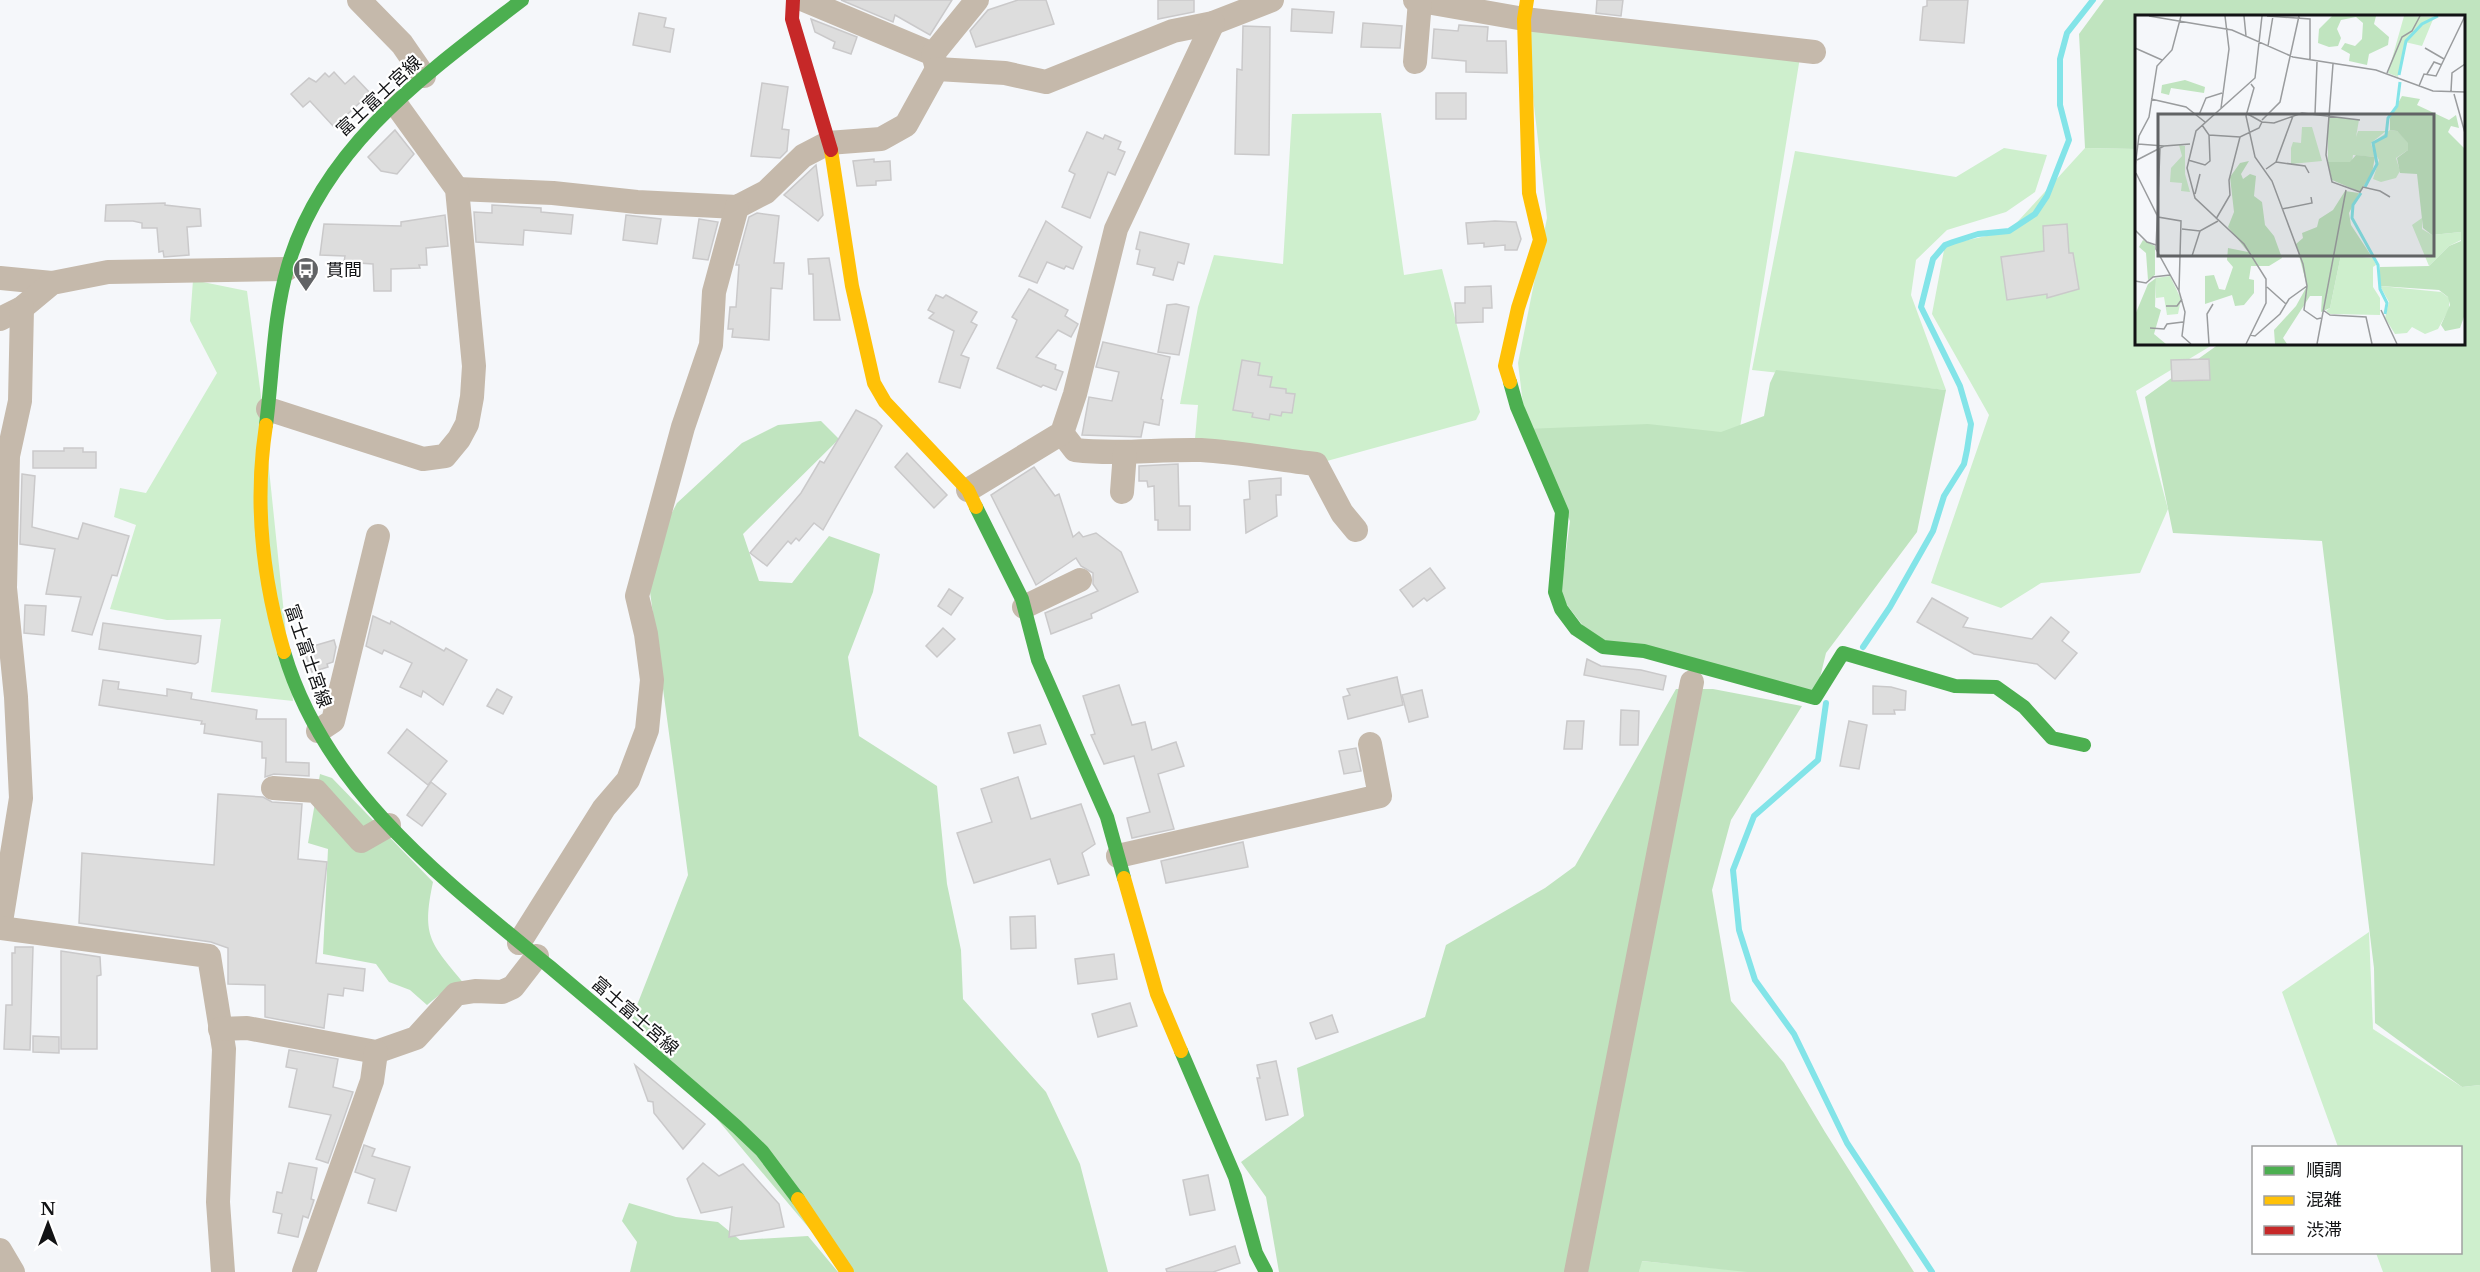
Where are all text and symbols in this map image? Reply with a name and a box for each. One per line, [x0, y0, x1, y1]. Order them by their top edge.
inset map [2135, 15, 2465, 345]
street label: 富士富士宮線 [332, 51, 426, 141]
bus stop icon: 貫間 [291, 255, 321, 293]
place label: 貫間 [326, 259, 362, 281]
street label: 富士富士宮線 [280, 601, 336, 711]
street label: 富士富士宮線 [587, 972, 683, 1060]
legend [2252, 1146, 2462, 1254]
text: 順調 [2306, 1159, 2342, 1181]
text: 混雑 [2306, 1189, 2342, 1211]
north arrow [18, 1194, 78, 1254]
text: N [40, 1199, 56, 1219]
text: 渋滞 [2306, 1219, 2342, 1241]

